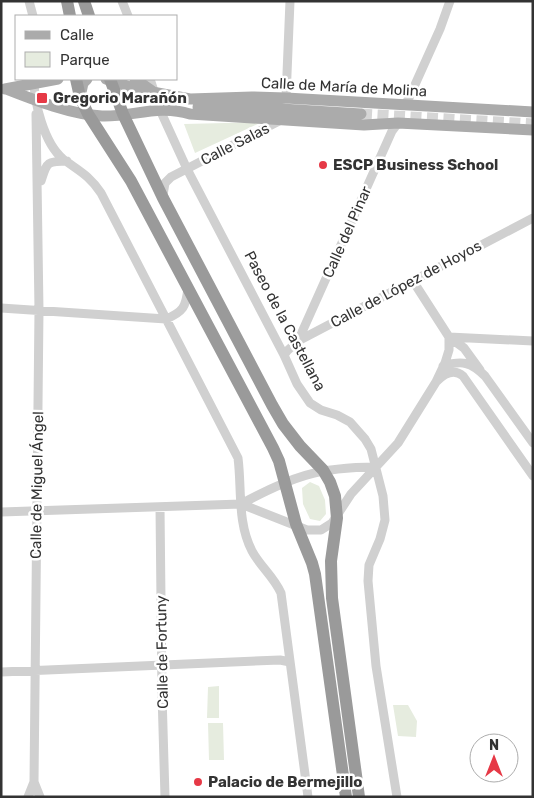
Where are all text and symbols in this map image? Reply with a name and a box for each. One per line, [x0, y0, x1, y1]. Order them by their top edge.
legend [15, 15, 178, 80]
text: Calle [60, 26, 94, 44]
text: Parque [60, 51, 110, 69]
street label: Calle de María de Molina [261, 74, 427, 100]
place label: Gregorio Marañón [53, 89, 187, 107]
marker: Gregorio Marañón [35, 91, 49, 105]
street label: Calle Salas [198, 119, 273, 169]
place label: ESCP Business School [333, 156, 498, 174]
marker: ESCP Business School [317, 159, 329, 171]
street label: Calle del Pinar [319, 183, 375, 281]
street label: Calle de López de Hoyos [327, 236, 485, 331]
street label: Paseo de la Castellana [240, 248, 330, 394]
street label: Calle de Miguel Ángel [27, 411, 47, 559]
street label: Calle de Fortuny [152, 595, 172, 709]
north arrow [469, 733, 519, 783]
text: N [489, 737, 499, 754]
place label: Palacio de Bermejillo [208, 773, 363, 791]
marker: Palacio de Bermejillo [192, 776, 204, 788]

